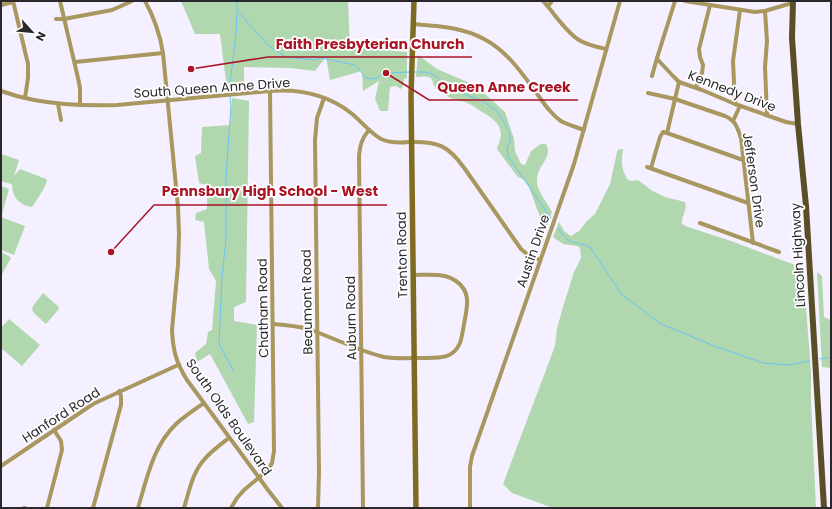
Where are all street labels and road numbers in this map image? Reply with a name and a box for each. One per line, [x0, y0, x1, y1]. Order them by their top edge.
street label: Kennedy Drive [685, 66, 779, 116]
street label: South Queen Anne Drive [133, 73, 291, 103]
street label: Jefferson Drive [738, 131, 770, 229]
street label: Lincoln Highway [786, 202, 810, 308]
street label: Trenton Road [392, 211, 412, 299]
street label: Austin Drive [512, 212, 554, 290]
street label: Beaumont Road [297, 249, 317, 355]
street label: Chatham Road [253, 258, 273, 358]
street label: Auburn Road [341, 276, 361, 360]
street label: South Olds Boulevard [181, 355, 277, 479]
street label: Hanford Road [18, 383, 104, 447]

